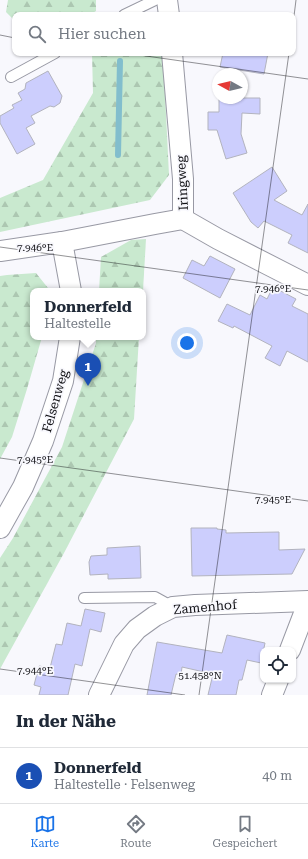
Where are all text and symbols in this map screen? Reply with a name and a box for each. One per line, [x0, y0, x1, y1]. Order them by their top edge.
search box [12, 12, 296, 56]
icon: search [26, 23, 48, 45]
text: Hier suchen [58, 25, 146, 43]
north arrow [212, 68, 248, 104]
street label: Iringweg [173, 154, 191, 211]
text: 7.946°E [17, 242, 53, 253]
text: 7.946°E [255, 283, 291, 294]
popup [30, 288, 146, 340]
text: Donnerfeld [44, 298, 132, 316]
text: Haltestelle [44, 316, 111, 331]
your location [177, 333, 197, 353]
pin: 1 [75, 353, 101, 386]
street label: Felsenweg [39, 367, 71, 434]
text: 7.945°E [17, 454, 53, 465]
text: 7.945°E [255, 494, 291, 505]
street label: Zamenhof [173, 597, 238, 617]
map controls [260, 647, 296, 683]
button: locate [260, 647, 296, 683]
text: 7.944°E [17, 665, 53, 676]
text: 51.458°N [178, 670, 222, 681]
text: In der Nähe [16, 711, 116, 731]
text: Donnerfeld [54, 759, 141, 777]
text: 1 [25, 768, 33, 783]
text: 40 m [262, 768, 292, 783]
text: Haltestelle · Felsenweg [54, 777, 195, 792]
tab: Karte [31, 813, 59, 850]
tab: Route [120, 813, 151, 850]
tab: Gespeichert [213, 813, 277, 850]

